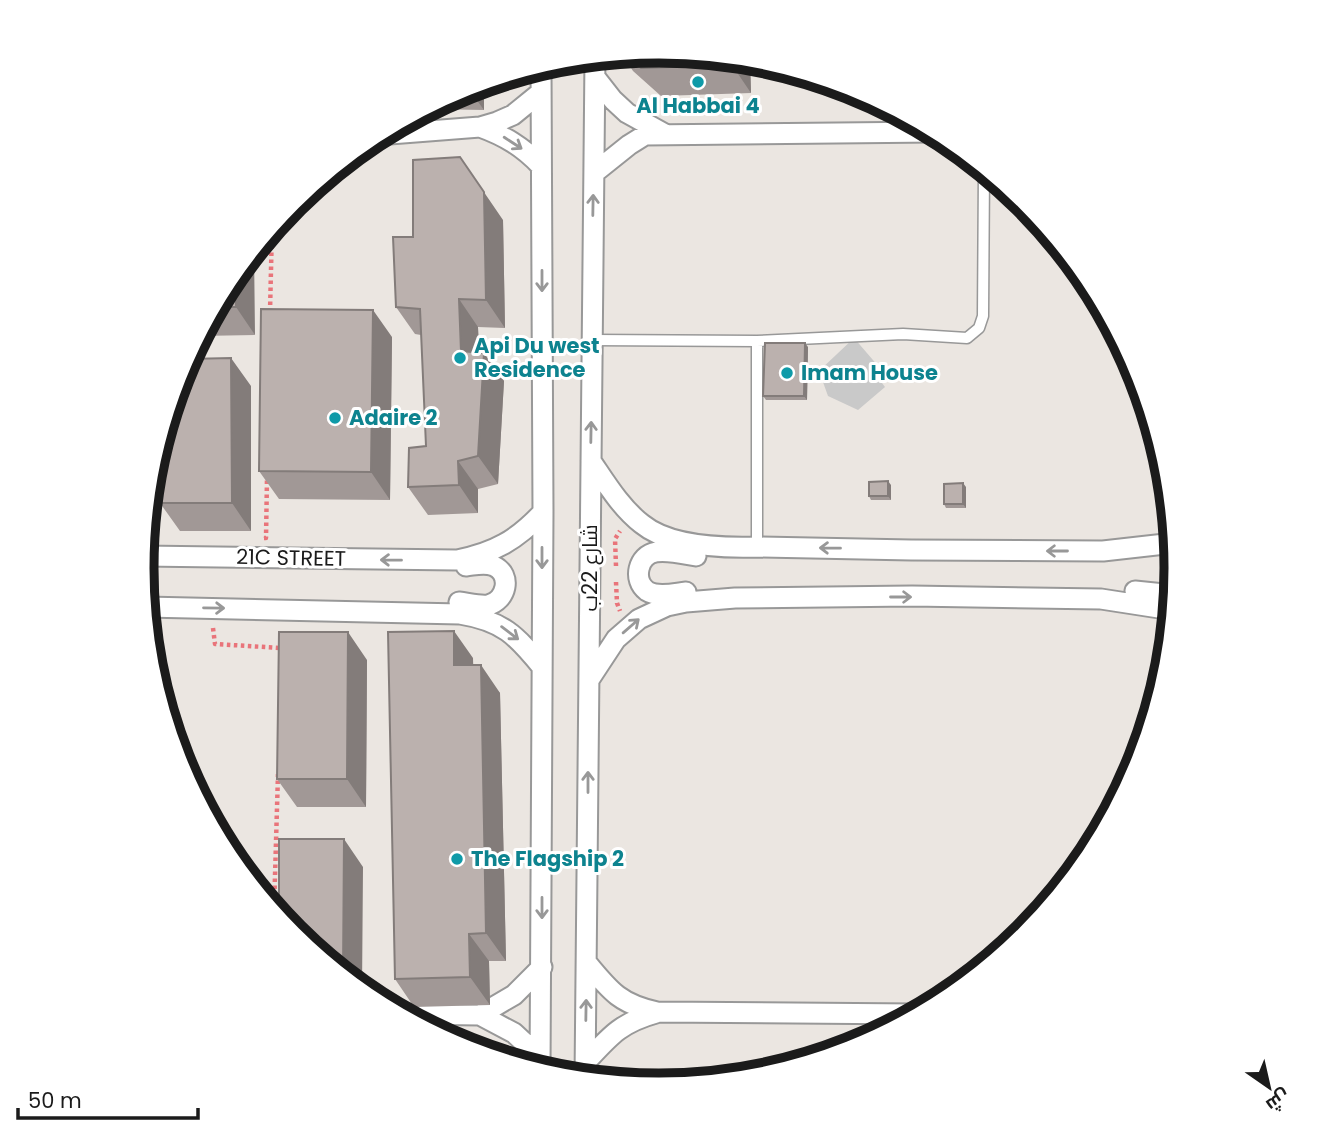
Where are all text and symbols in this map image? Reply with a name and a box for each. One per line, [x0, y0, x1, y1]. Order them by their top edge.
marker: Al Habbai 4 [690, 74, 706, 90]
place label: Al Habbai 4 [636, 91, 760, 120]
one-way arrow [503, 135, 522, 150]
one-way arrow [586, 194, 600, 217]
one-way arrow [535, 270, 549, 293]
place label: Api Du west Residence [474, 331, 600, 384]
marker: Api Du west Residence [452, 350, 468, 366]
place label: Imam House [801, 358, 938, 387]
marker: Imam House [779, 365, 795, 381]
place label: Adaire 2 [349, 403, 438, 432]
marker: Adaire 2 [327, 410, 343, 426]
one-way arrow [584, 421, 598, 444]
street label: شارع 22ب [575, 524, 604, 612]
street label: 21C STREET [236, 542, 346, 573]
one-way arrow [818, 542, 841, 555]
one-way arrow [1046, 544, 1069, 558]
one-way arrow [535, 546, 549, 569]
one-way arrow [380, 553, 403, 566]
one-way arrow [889, 590, 912, 603]
one-way arrow [202, 601, 225, 615]
one-way arrow [622, 618, 640, 634]
one-way arrow [500, 626, 519, 641]
one-way arrow [581, 771, 595, 794]
place label: The Flagship 2 [471, 844, 624, 873]
marker: The Flagship 2 [449, 851, 465, 867]
one-way arrow [535, 896, 549, 919]
one-way arrow [579, 998, 593, 1021]
north arrow [1234, 1052, 1304, 1122]
scale bar [18, 1076, 198, 1120]
text: ش [1261, 1083, 1296, 1119]
text: 50 m [28, 1086, 82, 1115]

